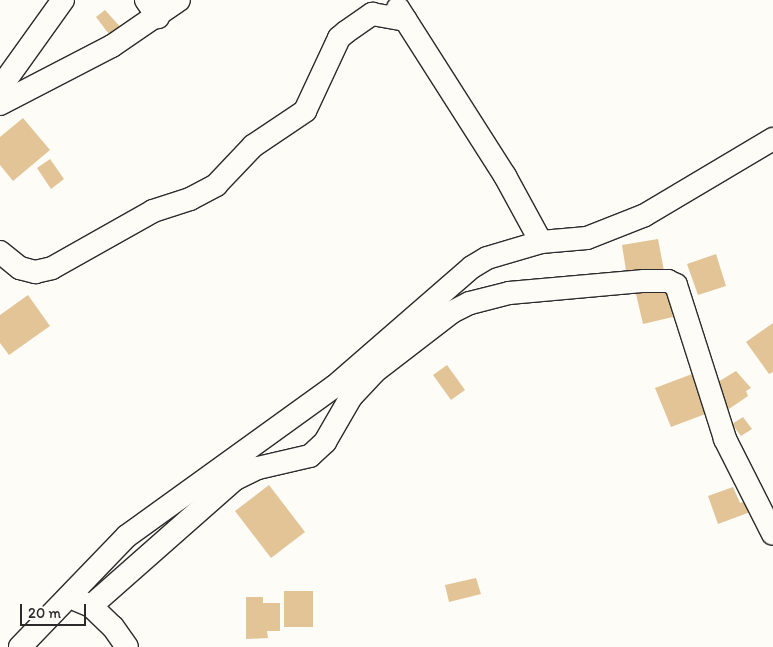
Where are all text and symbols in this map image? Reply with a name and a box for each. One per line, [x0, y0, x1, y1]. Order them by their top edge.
scale bar [22, 594, 89, 626]
text: 20 m [28, 604, 61, 622]

